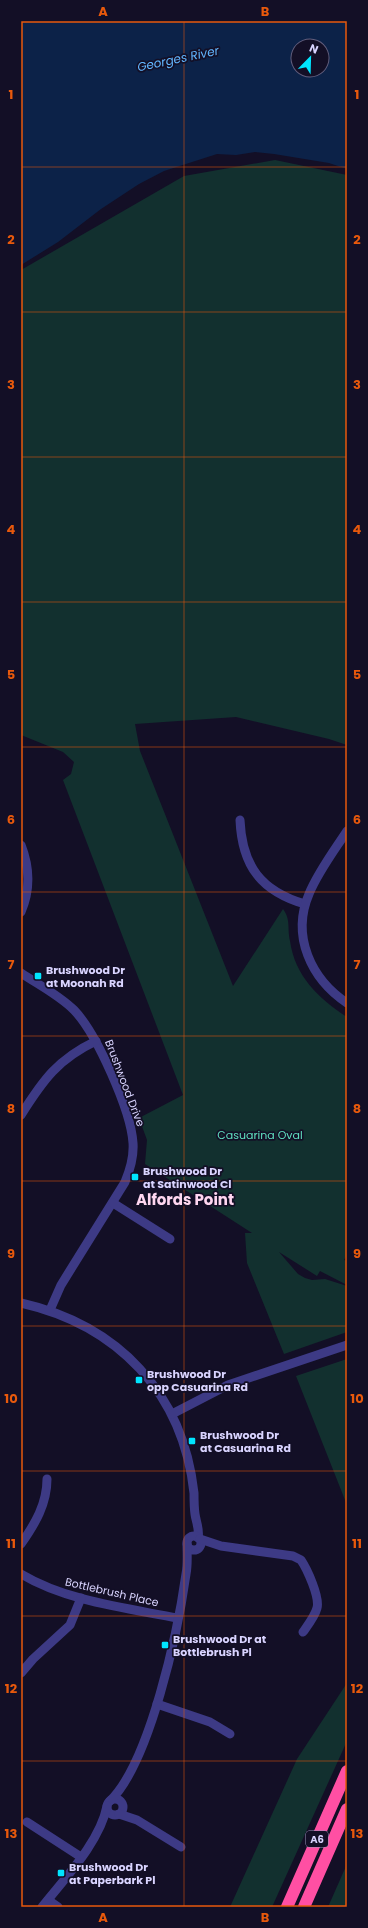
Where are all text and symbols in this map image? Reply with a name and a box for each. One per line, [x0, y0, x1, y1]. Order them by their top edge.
text: A [98, 2, 108, 21]
text: B [261, 2, 270, 21]
north arrow [290, 38, 330, 78]
text: N [307, 40, 321, 58]
water label: Georges River [135, 41, 221, 75]
text: 1 [9, 85, 13, 104]
text: 1 [355, 85, 359, 104]
text: 2 [7, 230, 15, 249]
text: 2 [353, 230, 361, 249]
text: 3 [7, 375, 15, 394]
text: 3 [353, 375, 361, 394]
text: 4 [7, 520, 16, 539]
text: 4 [353, 520, 362, 539]
text: 5 [7, 665, 15, 684]
text: 5 [353, 665, 361, 684]
text: 6 [7, 810, 15, 829]
text: 6 [353, 810, 361, 829]
text: 7 [8, 955, 15, 974]
text: 7 [354, 955, 361, 974]
place label: Brushwood Dr at Moonah Rd [46, 962, 125, 991]
marker: Brushwood Dr at Moonah Rd [33, 971, 43, 981]
street label: Brushwood Drive [101, 1037, 149, 1129]
text: 8 [7, 1099, 15, 1118]
text: 8 [353, 1099, 361, 1118]
park label: Casuarina Oval [217, 1127, 303, 1143]
place label: Brushwood Dr at Satinwood Cl [143, 1163, 232, 1192]
marker: Brushwood Dr at Satinwood Cl [130, 1172, 140, 1182]
district label: Alfords Point [136, 1189, 234, 1210]
text: 9 [7, 1244, 15, 1263]
text: 9 [353, 1244, 361, 1263]
place label: Brushwood Dr opp Casuarina Rd [147, 1366, 248, 1395]
marker: Brushwood Dr opp Casuarina Rd [134, 1375, 144, 1385]
text: 10 [4, 1389, 18, 1408]
text: 10 [350, 1389, 364, 1408]
place label: Brushwood Dr at Casuarina Rd [200, 1427, 291, 1456]
marker: Brushwood Dr at Casuarina Rd [187, 1436, 197, 1446]
text: 11 [6, 1534, 16, 1553]
text: 11 [352, 1534, 362, 1553]
street label: Bottlebrush Place [64, 1573, 161, 1611]
place label: Brushwood Dr at Bottlebrush Pl [173, 1631, 267, 1660]
marker: Brushwood Dr at Bottlebrush Pl [160, 1640, 170, 1650]
text: 12 [5, 1679, 18, 1698]
text: 12 [351, 1679, 364, 1698]
text: 13 [5, 1824, 18, 1843]
text: 13 [351, 1824, 364, 1843]
road number: A6 [306, 1831, 328, 1847]
place label: Brushwood Dr at Paperbark Pl [69, 1859, 155, 1888]
marker: Brushwood Dr at Paperbark Pl [56, 1868, 66, 1878]
text: A [98, 1908, 108, 1927]
text: B [261, 1908, 270, 1927]

